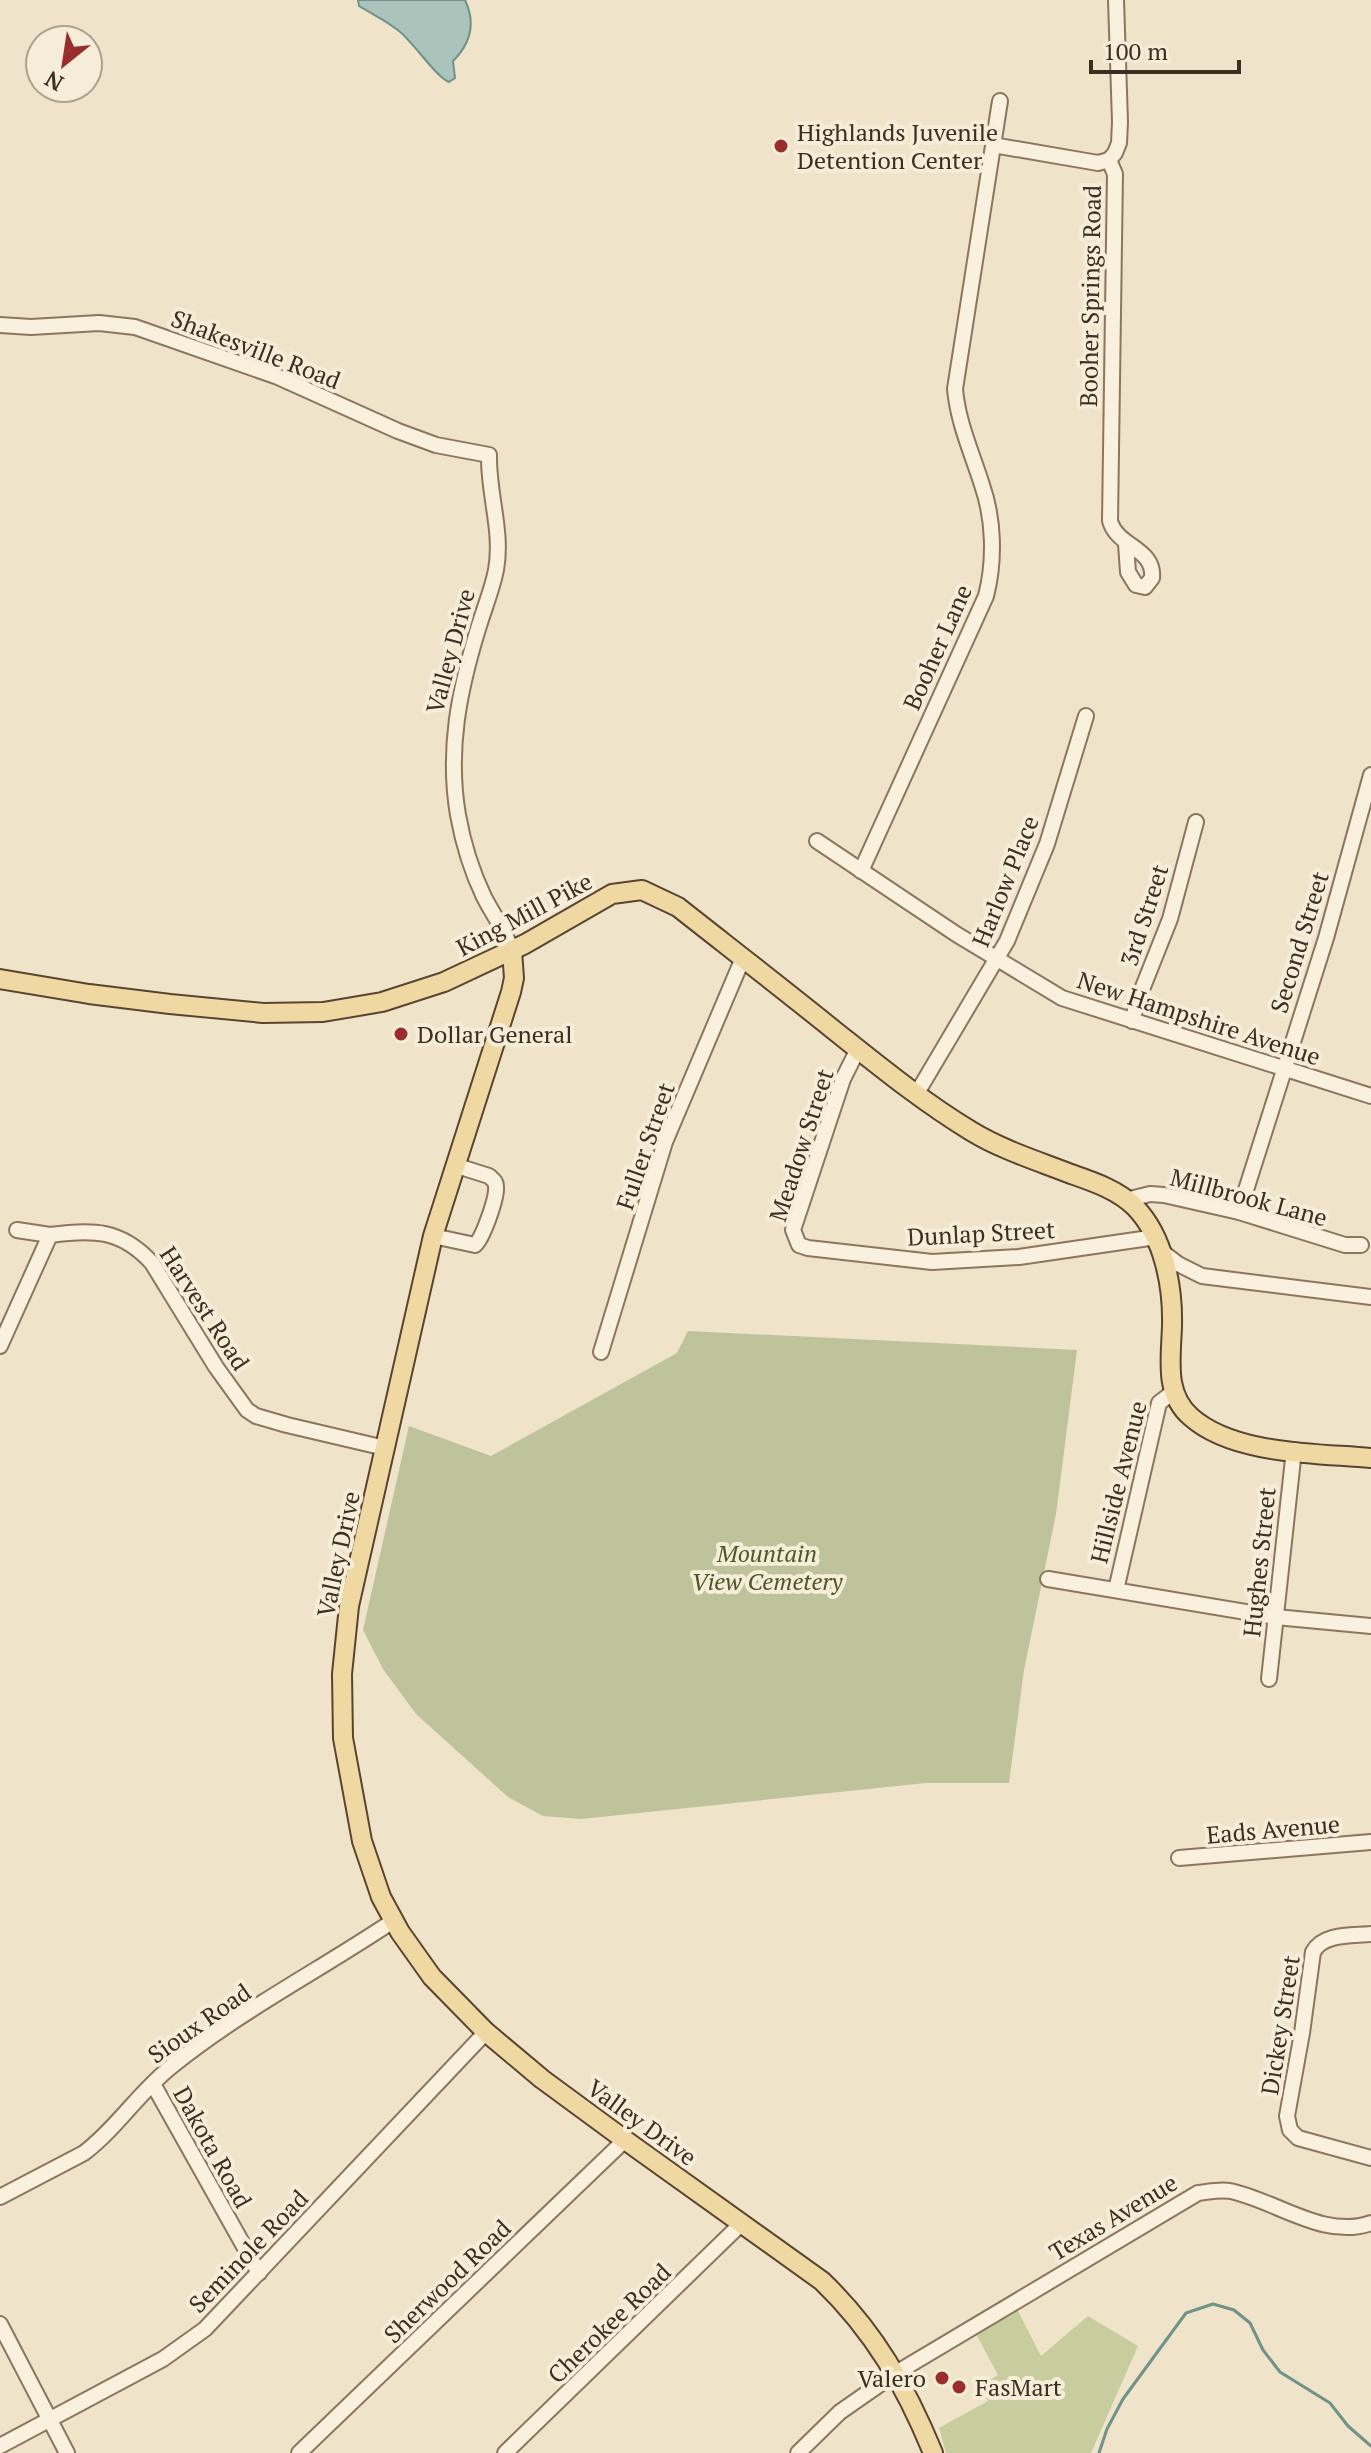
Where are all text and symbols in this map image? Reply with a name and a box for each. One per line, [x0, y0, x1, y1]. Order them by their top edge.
north arrow [24, 24, 104, 104]
scale bar [1091, 24, 1239, 74]
text: 100 m [1103, 35, 1168, 67]
text: N [39, 65, 68, 98]
place label: Highlands Juvenile Detention Center [797, 116, 998, 176]
marker: Highlands Juvenile Detention Center [772, 137, 790, 155]
street label: Booher Springs Road [1072, 185, 1108, 407]
street label: Shakesville Road [167, 302, 345, 396]
street label: Booher Lane [895, 579, 979, 715]
street label: Valley Drive [418, 585, 482, 717]
street label: Harlow Place [964, 811, 1046, 951]
street label: 3rd Street [1113, 860, 1175, 970]
street label: King Mill Pike [451, 865, 597, 963]
street label: Second Street [1262, 867, 1336, 1017]
street label: New Hampshire Avenue [1073, 964, 1325, 1072]
place label: Dollar General [417, 1018, 572, 1050]
marker: Dollar General [392, 1025, 410, 1043]
street label: Meadow Street [761, 1065, 841, 1225]
street label: Fuller Street [608, 1078, 682, 1214]
street label: Millbrook Lane [1167, 1161, 1331, 1233]
street label: Dunlap Street [906, 1213, 1056, 1253]
street label: Harvest Road [153, 1240, 257, 1376]
street label: Hillside Avenue [1082, 1398, 1154, 1566]
street label: Hughes Street [1235, 1486, 1283, 1638]
street label: Valley Drive [309, 1488, 367, 1620]
park label: Mountain View Cemetery [691, 1537, 844, 1597]
street label: Eads Avenue [1205, 1807, 1341, 1851]
street label: Dickey Street [1253, 1953, 1307, 2097]
street label: Sioux Road [141, 1976, 257, 2070]
street label: Valley Drive [581, 2071, 703, 2173]
street label: Dakota Road [166, 2080, 260, 2214]
street label: Texas Avenue [1043, 2166, 1183, 2268]
street label: Seminole Road [181, 2183, 315, 2319]
street label: Sherwood Road [377, 2212, 517, 2350]
street label: Cherokee Road [540, 2256, 678, 2390]
place label: Valero [858, 2362, 926, 2394]
marker: Valero [933, 2369, 951, 2387]
place label: FasMart [975, 2371, 1062, 2403]
marker: FasMart [950, 2378, 968, 2396]

